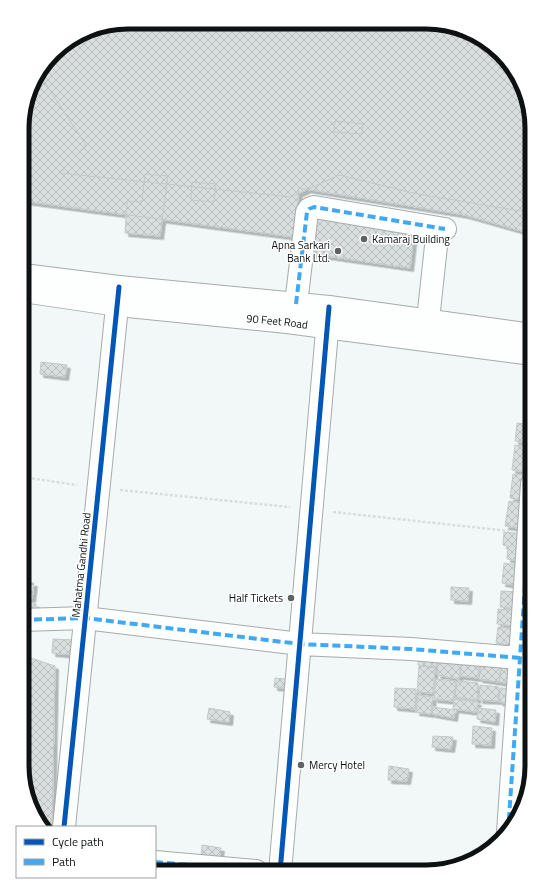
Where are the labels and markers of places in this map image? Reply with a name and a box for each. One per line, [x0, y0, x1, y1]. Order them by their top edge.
place label: Kamaraj Building [372, 231, 450, 247]
marker: Kamaraj Building [359, 234, 369, 244]
place label: Apna Sarkari Bank Ltd. [272, 237, 330, 266]
marker: Apna Sarkari Bank Ltd. [333, 246, 343, 256]
place label: Half Tickets [229, 590, 283, 606]
marker: Half Tickets [286, 593, 296, 603]
place label: Mercy Hotel [309, 757, 365, 773]
marker: Mercy Hotel [296, 760, 306, 770]

